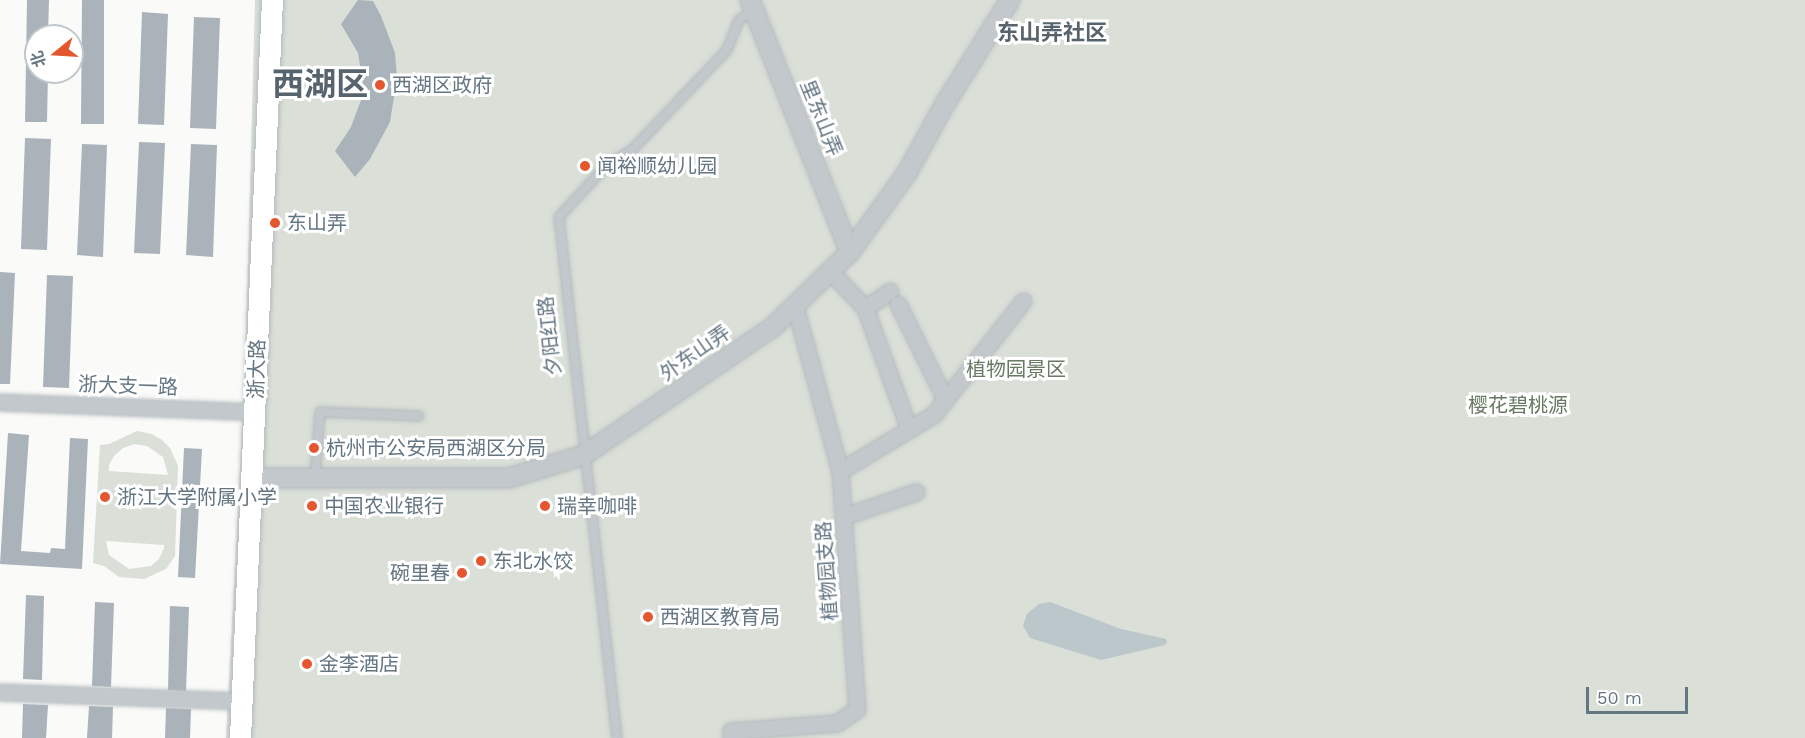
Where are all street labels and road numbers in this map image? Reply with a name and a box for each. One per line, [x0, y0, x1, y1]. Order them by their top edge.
street label: 里东山弄 [795, 76, 847, 160]
street label: 夕阳红路 [534, 295, 566, 377]
street label: 外东山弄 [655, 320, 735, 386]
street label: 浙大路 [244, 339, 270, 399]
street label: 浙大支一路 [78, 372, 178, 400]
street label: 植物园支路 [812, 520, 842, 622]

